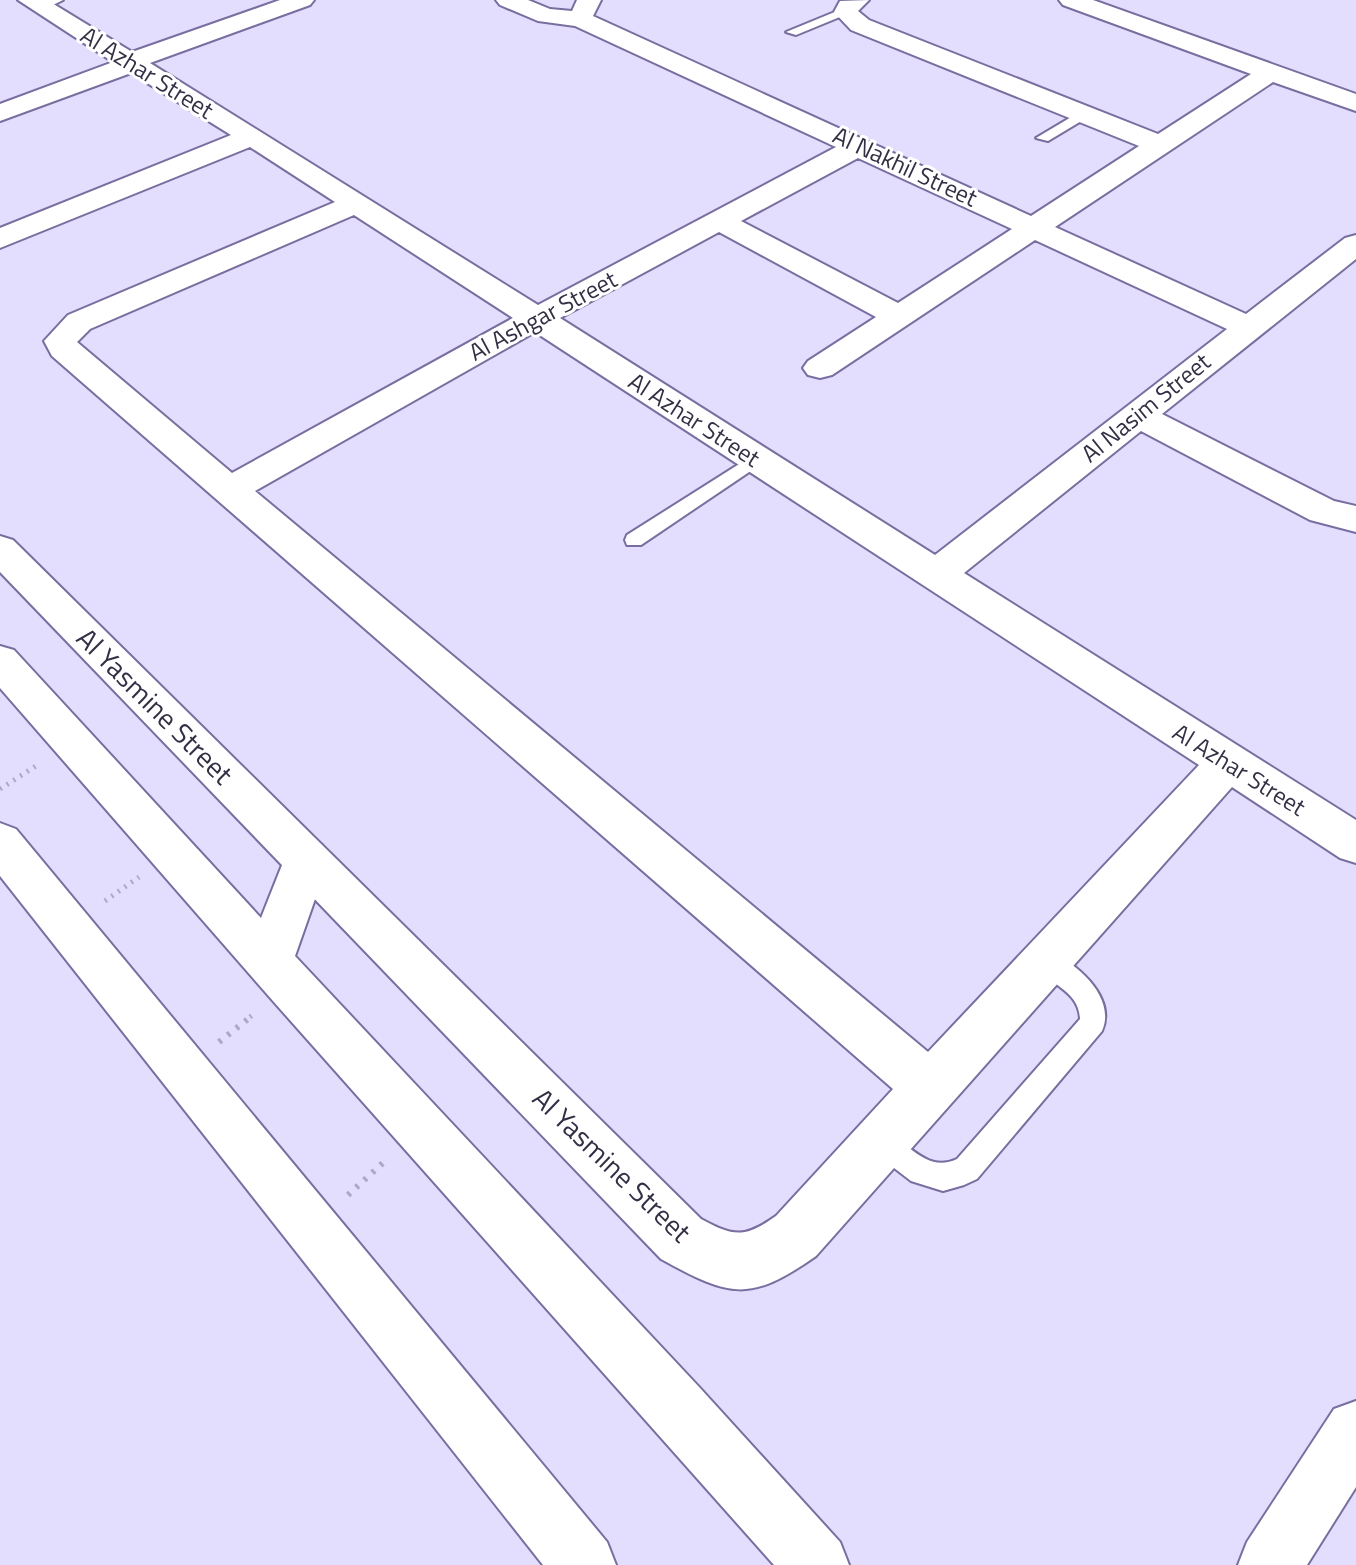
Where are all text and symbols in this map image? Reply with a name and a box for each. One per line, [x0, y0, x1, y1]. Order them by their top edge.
street label: Al Azhar Street [74, 17, 221, 128]
street label: Al Nakhil Street [827, 117, 984, 216]
street label: Al Ashgar Street [462, 261, 624, 369]
street label: Al Nasim Street [1073, 343, 1218, 471]
street label: Al Azhar Street [622, 363, 768, 476]
street label: Al Yasmine Street [67, 617, 244, 794]
street label: Al Azhar Street [1166, 714, 1313, 825]
street label: Al Yasmine Street [523, 1077, 702, 1252]

